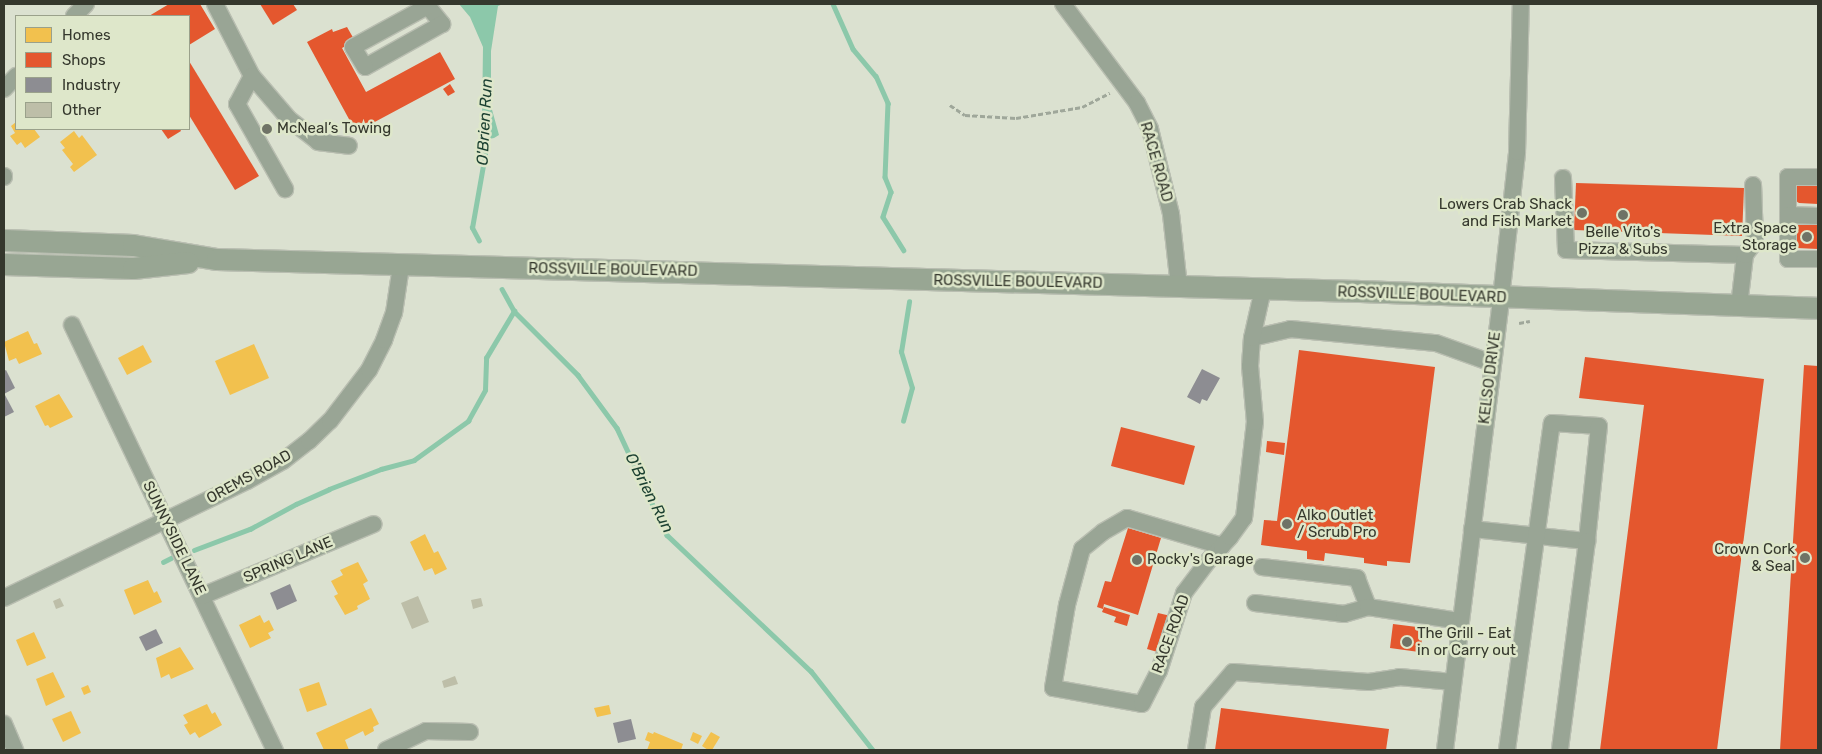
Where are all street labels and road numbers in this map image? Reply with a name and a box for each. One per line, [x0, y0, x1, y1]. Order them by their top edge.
street label: RACE ROAD [1136, 120, 1176, 204]
street label: ROSSVILLE BOULEVARD [528, 260, 698, 280]
street label: ROSSVILLE BOULEVARD [933, 272, 1103, 292]
street label: ROSSVILLE BOULEVARD [1337, 283, 1507, 307]
street label: KELSO DRIVE [1475, 331, 1505, 425]
street label: OREMS ROAD [203, 446, 295, 508]
street label: SUNNYSIDE LANE [139, 478, 209, 598]
street label: SPRING LANE [241, 533, 335, 587]
street label: RACE ROAD [1148, 592, 1194, 676]

